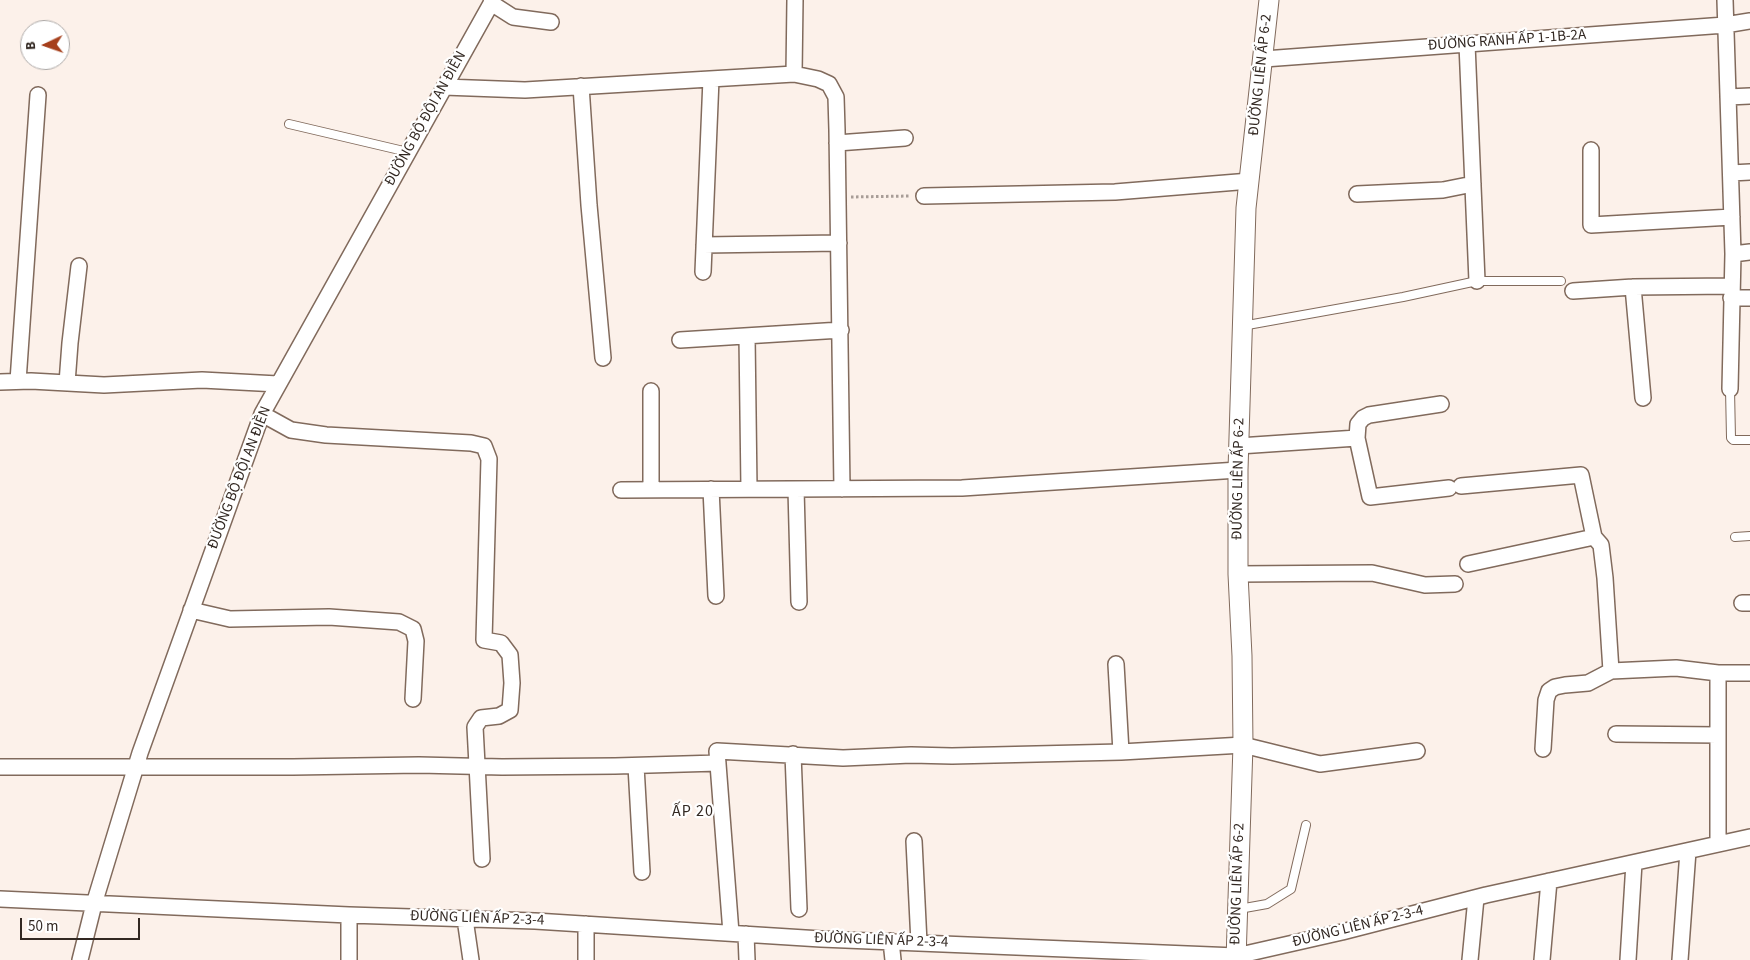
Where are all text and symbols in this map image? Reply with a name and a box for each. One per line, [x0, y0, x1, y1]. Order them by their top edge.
street label: ĐƯỜNG LIÊN ẤP 6-2 [1246, 13, 1276, 137]
north arrow [20, 20, 70, 70]
street label: ĐƯỜNG RANH ẤP 1-1B-2A [1427, 26, 1587, 56]
text: B [21, 41, 41, 51]
street label: ĐƯỜNG BỘ ĐỘI AN ĐIỀN [381, 48, 471, 190]
street label: ĐƯỜNG BỘ ĐỘI AN ĐIỀN [204, 404, 276, 552]
street label: ĐƯỜNG LIÊN ẤP 6-2 [1229, 418, 1249, 540]
district label: ẤP 20 [671, 802, 715, 822]
street label: ĐƯỜNG LIÊN ẤP 6-2 [1227, 823, 1249, 945]
street label: ĐƯỜNG LIÊN ẤP 2-3-4 [1291, 902, 1425, 952]
scale bar [22, 908, 142, 940]
street label: ĐƯỜNG LIÊN ẤP 2-3-4 [409, 908, 545, 930]
text: 50 m [28, 916, 58, 937]
street label: ĐƯỜNG LIÊN ẤP 2-3-4 [813, 930, 949, 952]

